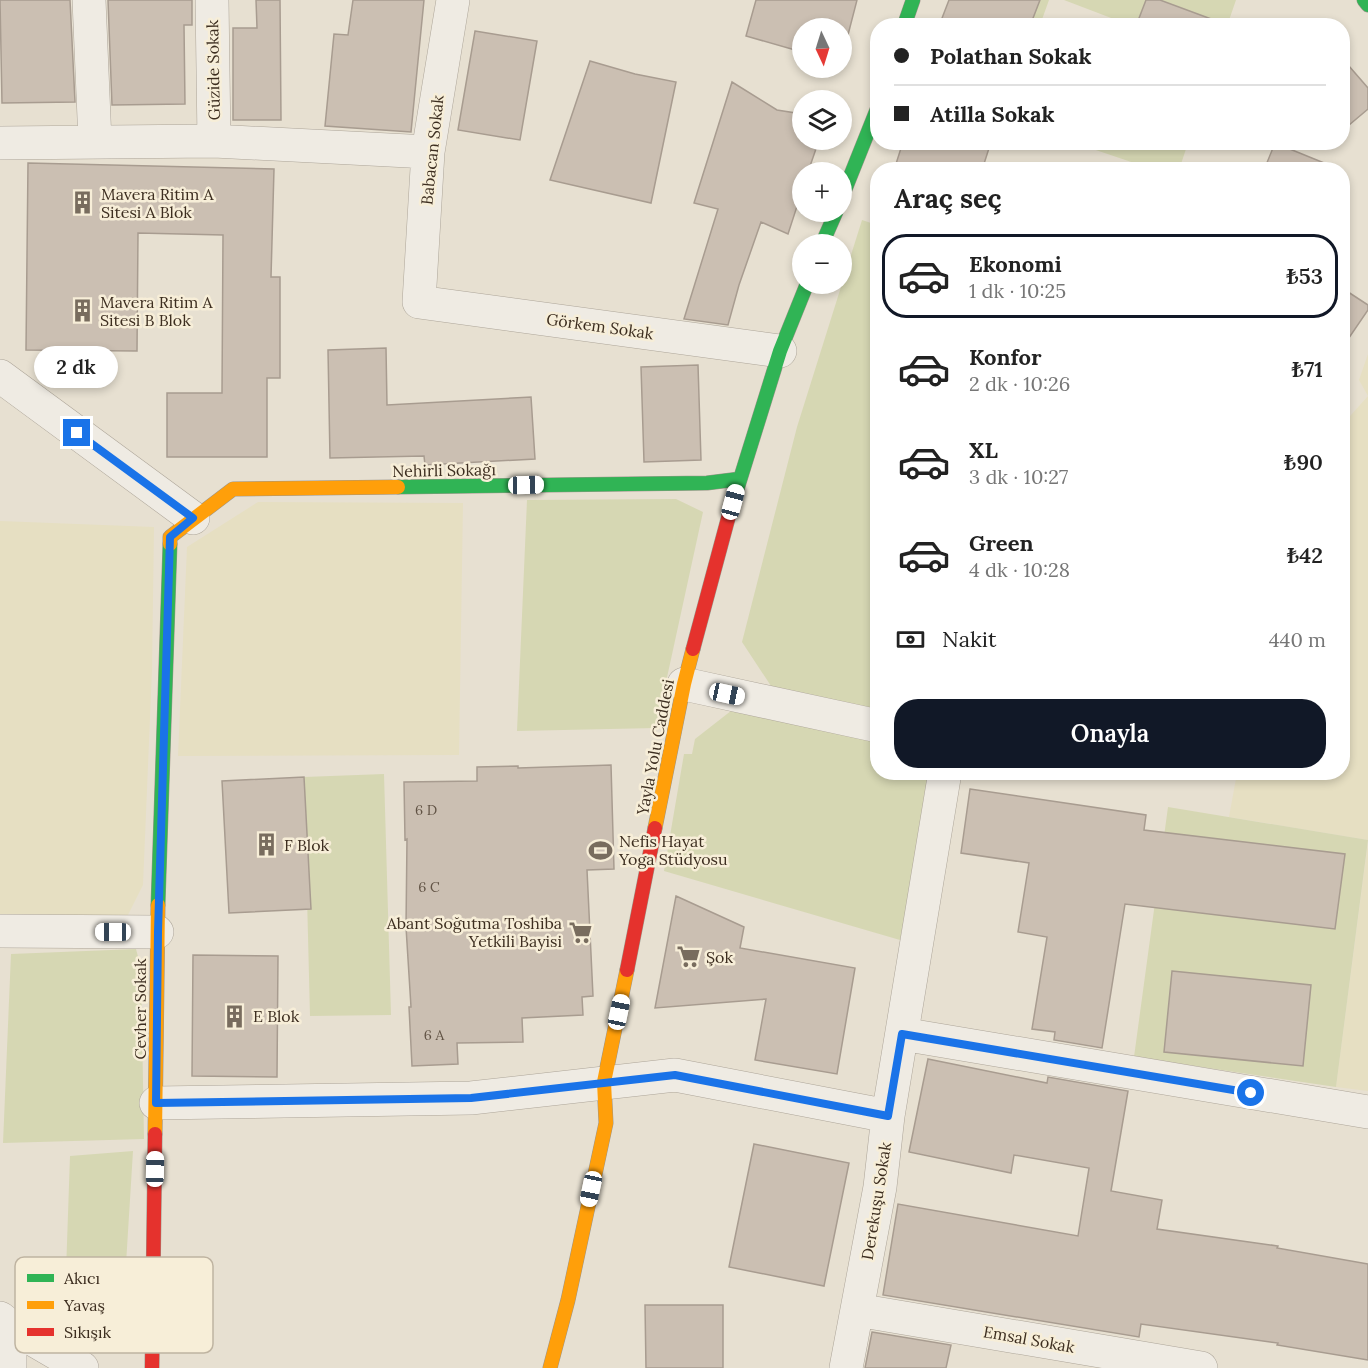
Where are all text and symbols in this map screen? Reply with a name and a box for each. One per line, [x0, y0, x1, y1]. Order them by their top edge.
north arrow [792, 18, 852, 78]
map controls [792, 18, 852, 294]
street label: Güzide Sokak [202, 19, 224, 121]
text: Polathan Sokak [930, 42, 1092, 70]
button: layers [792, 90, 852, 150]
street label: Babacan Sokak [416, 94, 448, 206]
text: Atilla Sokak [930, 100, 1055, 128]
button: + [792, 162, 852, 222]
text: Araç seç [894, 181, 1002, 215]
place label: Mavera Ritim A Sitesi A Blok [101, 184, 214, 222]
building icon: Mavera Ritim A Sitesi A Blok [70, 190, 96, 216]
button: − [792, 234, 852, 294]
icon: car [897, 249, 951, 303]
text: Ekonomi [969, 250, 1062, 278]
text: ₺53 [1286, 262, 1323, 290]
text: 1 dk · 10:25 [969, 278, 1066, 303]
place label: Mavera Ritim A Sitesi B Blok [100, 292, 213, 330]
building icon: Mavera Ritim A Sitesi B Blok [69, 298, 95, 324]
street label: Görkem Sokak [545, 309, 655, 343]
icon: car [897, 342, 951, 396]
text: Konfor [969, 343, 1042, 371]
callout: 2 dk [35, 346, 119, 388]
text: 2 dk [56, 354, 96, 379]
text: ₺71 [1291, 355, 1323, 383]
text: 2 dk · 10:26 [969, 371, 1070, 396]
route end [63, 419, 90, 446]
icon: car [897, 435, 951, 489]
text: XL [969, 436, 998, 464]
text: ₺90 [1284, 448, 1323, 476]
street label: Nehirli Sokağı [392, 459, 496, 481]
text: 3 dk · 10:27 [969, 464, 1068, 489]
car [508, 476, 544, 494]
car [720, 482, 746, 522]
icon: car [897, 528, 951, 582]
text: Green [969, 529, 1034, 557]
text: ₺42 [1287, 541, 1323, 569]
text: 4 dk · 10:28 [969, 557, 1070, 582]
icon: cash [894, 623, 927, 656]
text: Nakit [942, 625, 997, 653]
text: 440 m [1269, 627, 1326, 652]
street label: Yayla Yolu Caddesi [632, 677, 678, 818]
car [708, 681, 746, 707]
button: Onayla [894, 699, 1326, 768]
house number: 6 D [415, 801, 437, 819]
place label: Nefis Hayat Yoga Stüdyosu [618, 831, 728, 869]
building icon: F Blok [253, 832, 279, 858]
place label: F Blok [284, 835, 329, 855]
sports icon: Nefis Hayat Yoga Stüdyosu [588, 837, 614, 863]
house number: 6 C [418, 878, 440, 896]
place label: Abant Soğutma Toshiba Yetkili Bayisi [386, 913, 562, 951]
supermarket icon: Abant Soğutma Toshiba Yetkili Bayisi [567, 919, 593, 945]
car [95, 923, 131, 941]
supermarket icon: Şok [675, 944, 701, 970]
place label: Şok [706, 947, 733, 967]
street label: Cevher Sokak [130, 958, 150, 1060]
car [606, 993, 632, 1031]
building icon: E Blok [222, 1003, 248, 1029]
place label: E Blok [253, 1006, 300, 1026]
house number: 6 A [424, 1026, 445, 1044]
route start [1237, 1079, 1264, 1106]
street label: Derekuşu Sokak [857, 1140, 895, 1261]
car [146, 1151, 164, 1187]
car [578, 1170, 604, 1208]
legend [15, 1257, 213, 1353]
text: Akıcı [63, 1268, 100, 1288]
text: Yavaş [63, 1295, 105, 1315]
street label: Emsal Sokak [982, 1321, 1077, 1357]
text: Sıkışık [64, 1322, 111, 1342]

